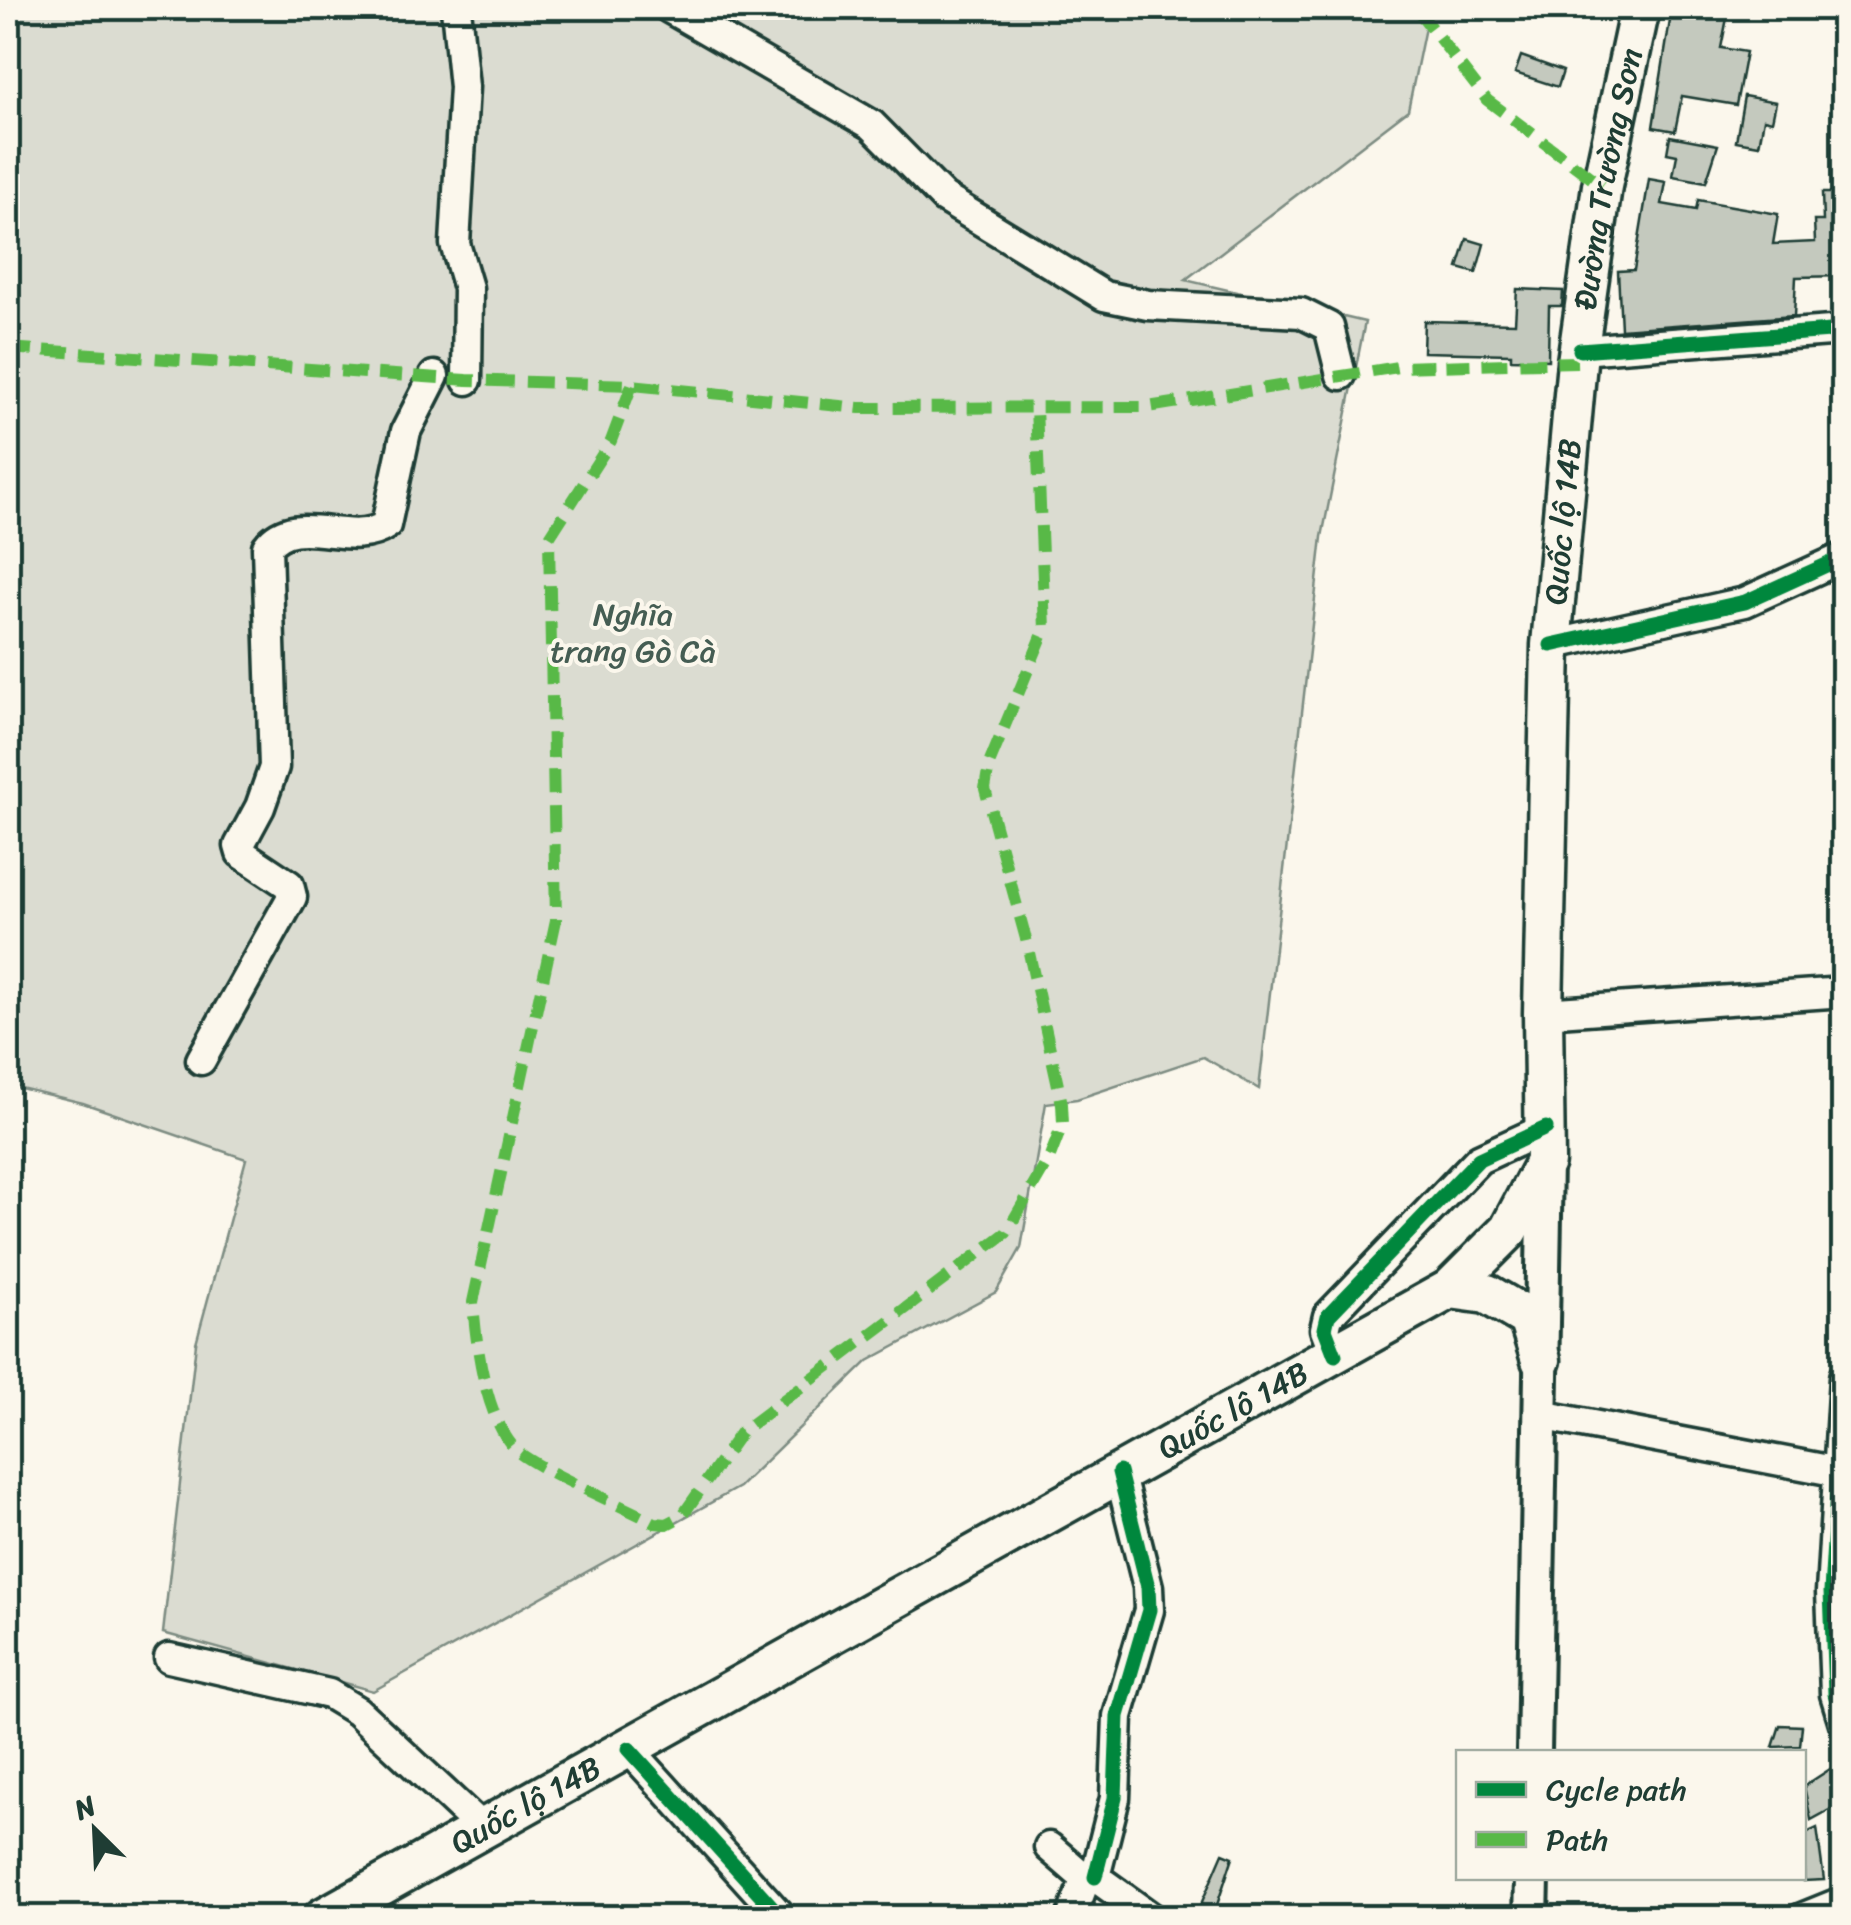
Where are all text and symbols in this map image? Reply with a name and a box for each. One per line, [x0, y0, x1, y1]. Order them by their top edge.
street label: Đường Trường Sơn [1556, 43, 1659, 314]
street label: Quốc lộ 14B [1526, 436, 1598, 607]
park label: Nghĩa trang Gò Cà [550, 586, 716, 680]
street label: Quốc lộ 14B [1146, 1345, 1319, 1476]
street label: Quốc lộ 14B [439, 1740, 612, 1870]
legend [1456, 1750, 1806, 1880]
text: Cycle path [1546, 1763, 1687, 1817]
north arrow [45, 1780, 145, 1880]
text: N [65, 1781, 104, 1834]
text: Path [1546, 1813, 1608, 1867]

